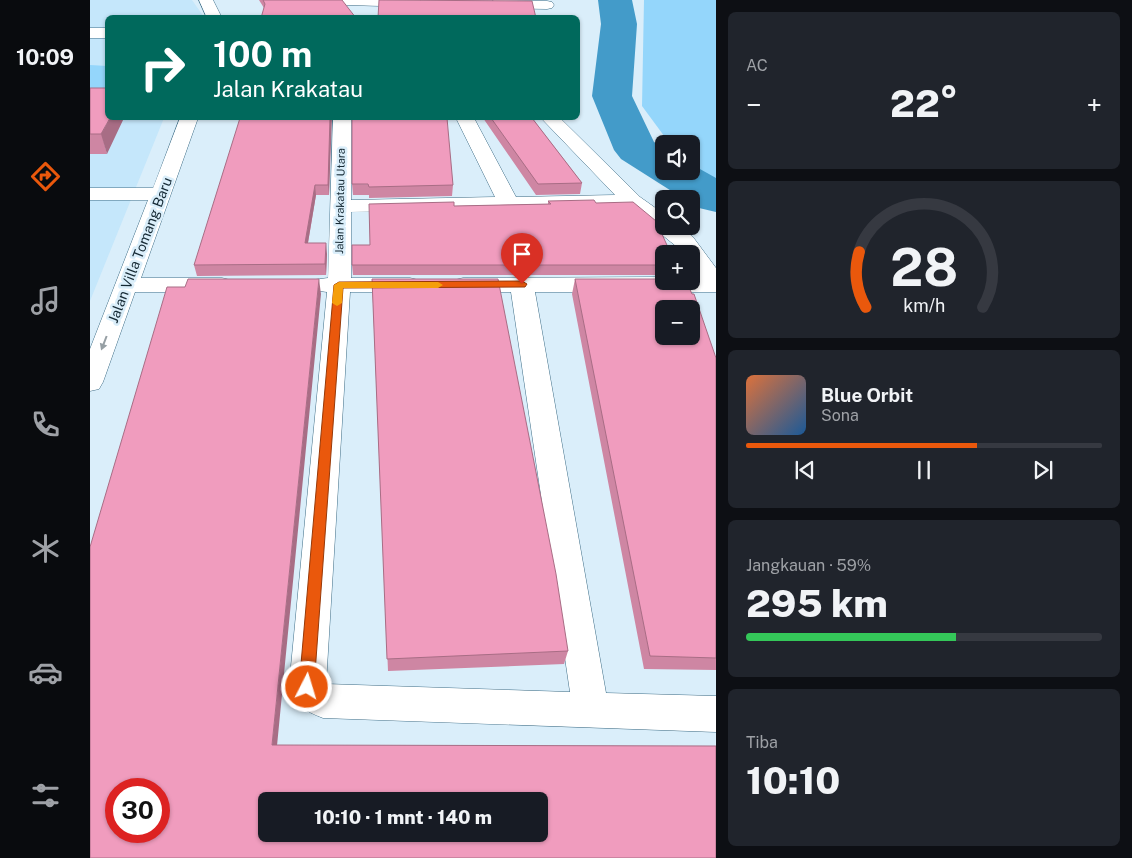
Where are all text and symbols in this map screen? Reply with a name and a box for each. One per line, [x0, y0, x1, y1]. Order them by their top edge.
text: 100 m [213, 34, 312, 75]
icon: right [130, 35, 195, 100]
text: 10:09 [16, 44, 74, 70]
text: AC [746, 56, 768, 75]
text: Jalan Krakatau [213, 76, 363, 102]
text: 22° [890, 81, 958, 126]
text: − [746, 88, 762, 121]
text: + [1086, 88, 1102, 121]
map controls [655, 135, 700, 345]
button: sound [655, 135, 700, 180]
street label: Jalan Krakatau Utara [333, 148, 347, 254]
icon: directions [28, 159, 63, 194]
street label: Jalan Villa Tomang Baru [105, 175, 175, 325]
button: search [655, 190, 700, 235]
pin [501, 233, 543, 284]
text: 28 [890, 237, 958, 298]
icon: arrive [508, 240, 536, 268]
button: + [655, 245, 700, 290]
icon: music [28, 283, 63, 318]
text: km/h [903, 295, 945, 316]
button: − [655, 300, 700, 345]
one-way arrow [100, 336, 107, 351]
text: Blue Orbit [821, 384, 913, 406]
text: Sona [821, 406, 859, 425]
icon: phone [28, 407, 63, 442]
icon: previous [791, 456, 819, 484]
icon: pause [910, 456, 938, 484]
icon: next [1029, 456, 1057, 484]
icon: climate [28, 531, 63, 566]
text: Jangkauan · 59% [746, 556, 871, 575]
text: 295 km [746, 581, 888, 626]
icon: car [28, 655, 63, 690]
position arrow [280, 660, 332, 712]
text: Tiba [746, 733, 778, 752]
text: 10:10 [746, 758, 840, 803]
icon: filters [28, 778, 63, 813]
speed limit sign: 30 [105, 778, 170, 843]
text: 10:10 · 1 mnt · 140 m [314, 806, 492, 828]

